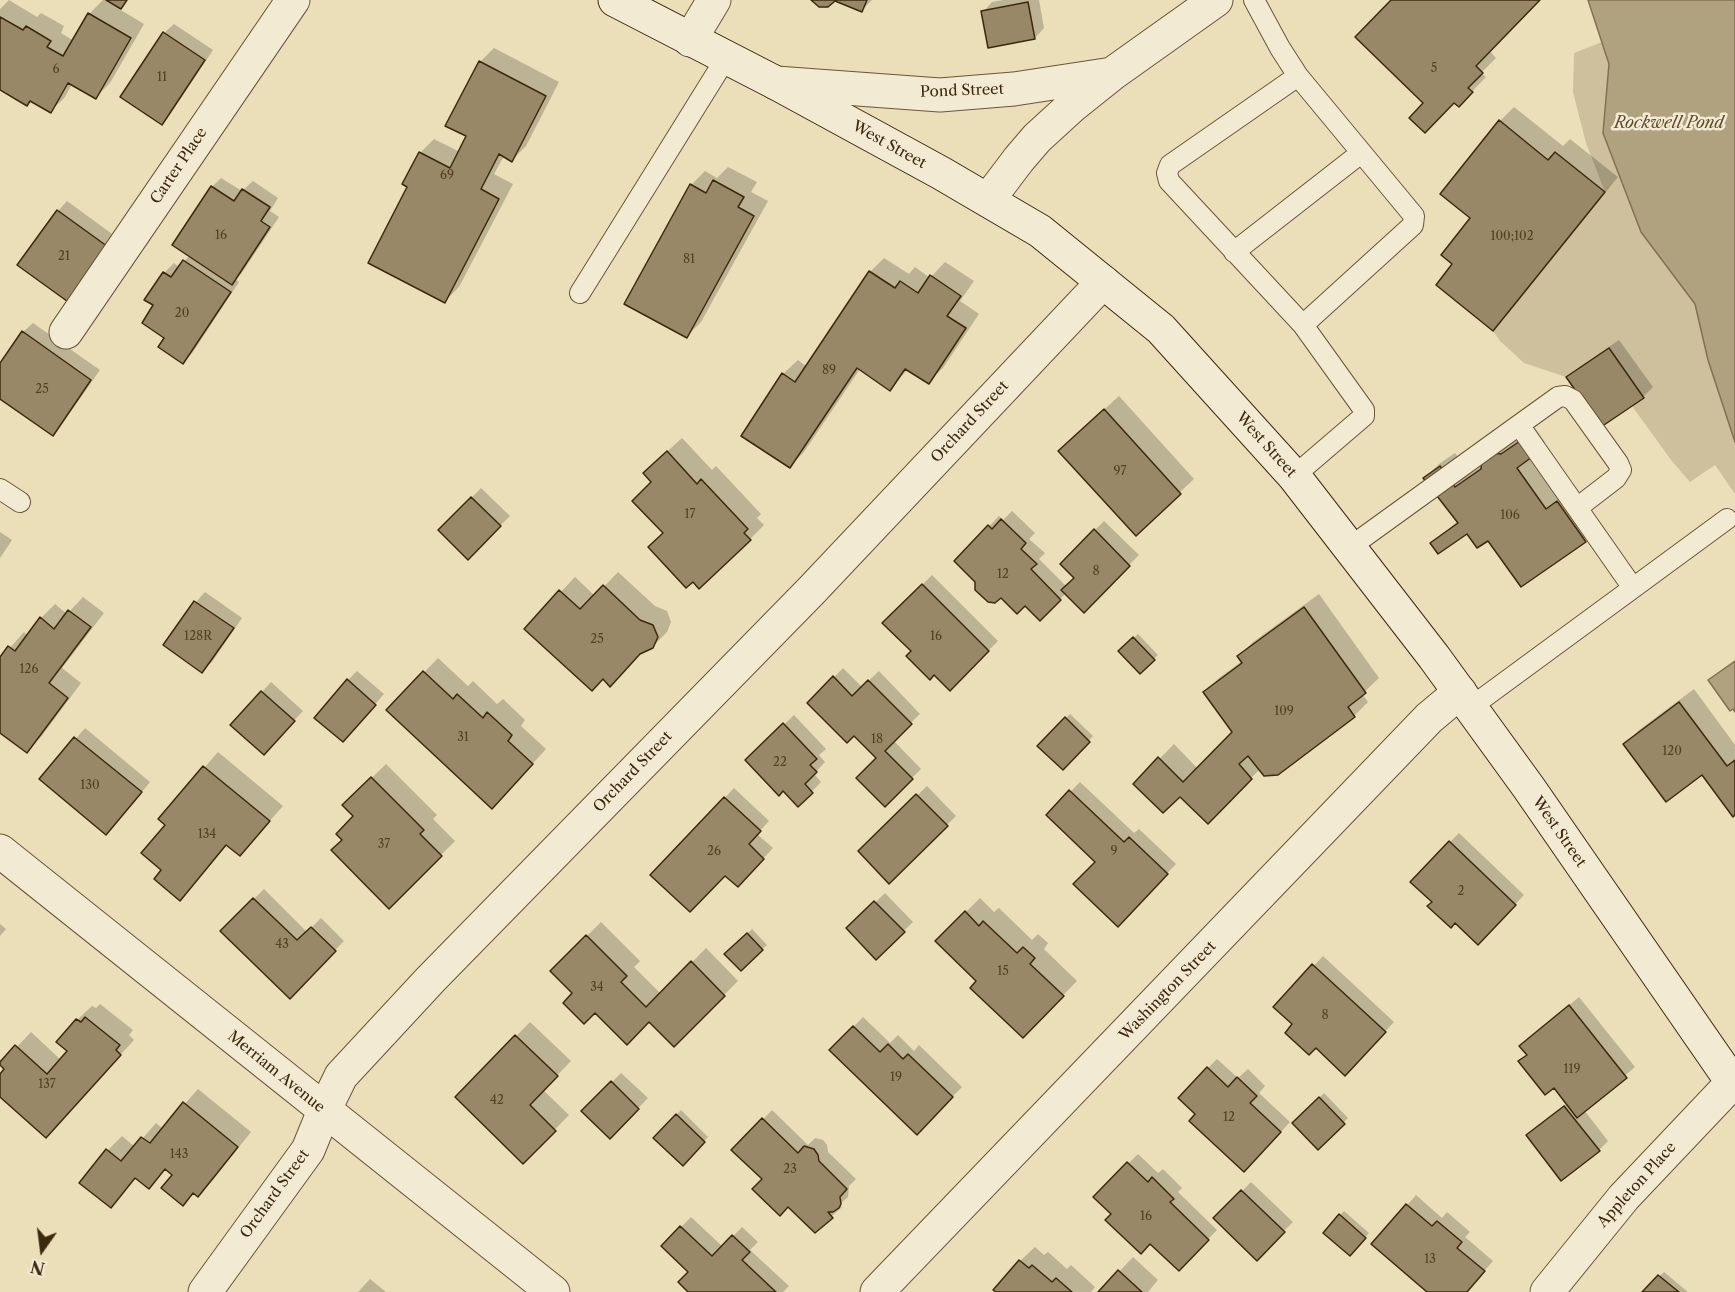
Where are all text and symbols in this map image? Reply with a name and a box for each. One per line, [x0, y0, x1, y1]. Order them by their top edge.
house number: 5 [1431, 62, 1437, 76]
house number: 6 [52, 63, 60, 77]
house number: 11 [157, 71, 167, 85]
street label: Pond Street [920, 81, 1004, 101]
water label: Rockwell Pond [1614, 113, 1724, 133]
street label: West Street [849, 117, 929, 173]
street label: Carter Place [147, 124, 211, 208]
house number: 69 [440, 169, 454, 183]
house number: 16 [215, 229, 227, 243]
house number: 100;102 [1490, 230, 1534, 244]
house number: 21 [58, 250, 70, 264]
house number: 81 [683, 253, 695, 267]
house number: 20 [175, 307, 189, 321]
house number: 89 [822, 364, 836, 378]
street label: Orchard Street [927, 377, 1013, 467]
house number: 25 [35, 383, 49, 397]
street label: West Street [1232, 409, 1300, 481]
house number: 97 [1114, 465, 1126, 479]
house number: 17 [685, 508, 695, 522]
house number: 106 [1500, 509, 1520, 523]
house number: 8 [1092, 565, 1100, 579]
house number: 12 [997, 568, 1009, 582]
house number: 128R [184, 630, 212, 644]
house number: 16 [930, 630, 942, 644]
house number: 25 [590, 633, 604, 647]
house number: 126 [20, 663, 38, 677]
house number: 109 [1274, 705, 1294, 719]
street label: Orchard Street [590, 728, 676, 816]
house number: 31 [457, 731, 469, 745]
house number: 18 [871, 733, 883, 747]
house number: 120 [1662, 745, 1682, 759]
house number: 22 [773, 756, 787, 770]
house number: 130 [80, 779, 100, 793]
street label: West Street [1528, 793, 1590, 871]
house number: 134 [198, 828, 216, 842]
house number: 37 [378, 838, 390, 852]
house number: 26 [707, 845, 721, 859]
house number: 9 [1110, 845, 1118, 859]
house number: 2 [1458, 885, 1464, 899]
house number: 43 [275, 938, 289, 952]
street label: Washington Street [1116, 938, 1220, 1044]
house number: 15 [997, 965, 1009, 979]
house number: 34 [590, 981, 604, 995]
house number: 8 [1321, 1009, 1329, 1023]
street label: Merriam Avenue [224, 1027, 328, 1117]
house number: 119 [1563, 1063, 1581, 1077]
house number: 19 [890, 1071, 902, 1085]
house number: 137 [38, 1078, 56, 1092]
house number: 42 [490, 1094, 504, 1108]
house number: 12 [1223, 1111, 1235, 1125]
street label: Appleton Place [1594, 1139, 1680, 1231]
street label: Orchard Street [237, 1146, 313, 1242]
house number: 143 [170, 1148, 188, 1162]
house number: 23 [783, 1163, 797, 1177]
house number: 16 [1140, 1210, 1152, 1224]
north arrow [12, 1220, 72, 1280]
house number: 13 [1424, 1253, 1436, 1267]
text: N [28, 1256, 47, 1279]

